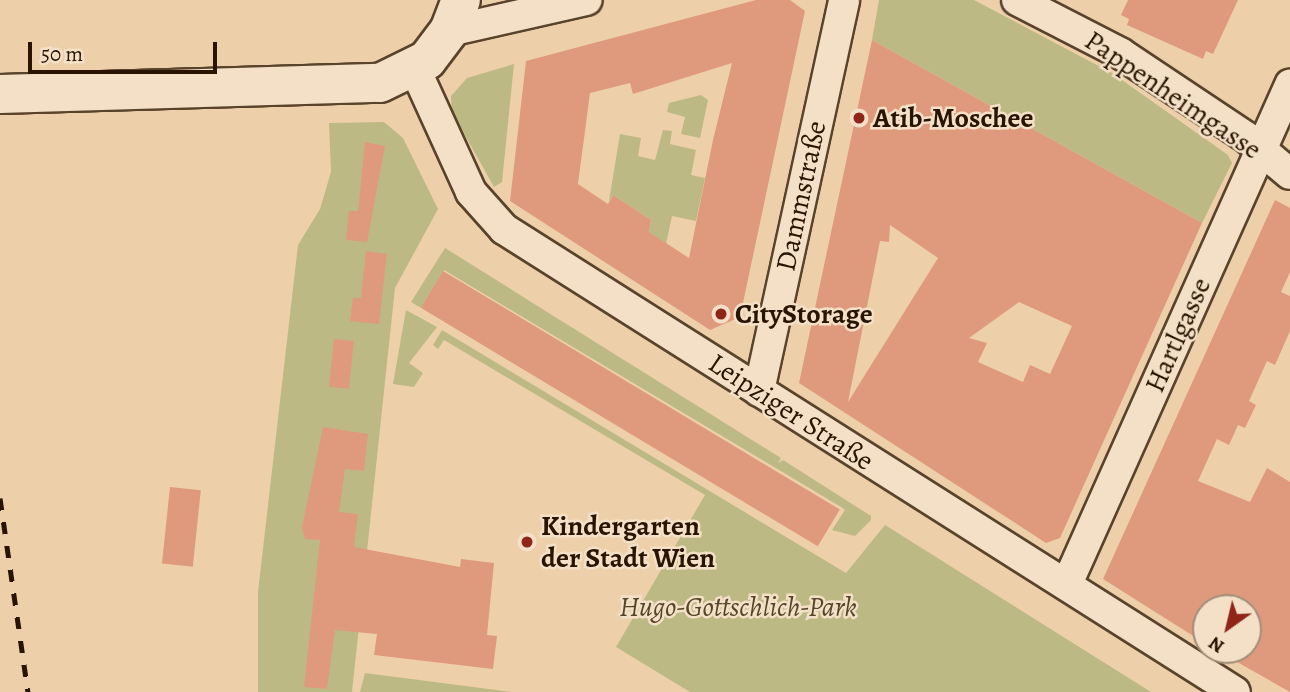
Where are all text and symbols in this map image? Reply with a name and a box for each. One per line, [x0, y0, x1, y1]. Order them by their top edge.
street label: Pappenheimgasse [1078, 24, 1268, 166]
scale bar [32, 28, 220, 72]
text: 50 m [41, 40, 83, 68]
place label: Atib-Moschee [873, 101, 1033, 135]
marker: Atib-Moschee [851, 110, 867, 126]
street label: Dammstraße [769, 118, 833, 274]
street label: Hartlgasse [1138, 272, 1218, 398]
place label: CityStorage [735, 297, 873, 331]
marker: CityStorage [713, 306, 729, 322]
street label: Leipziger Straße [702, 346, 880, 478]
place label: Kindergarten der Stadt Wien [541, 509, 715, 575]
marker: Kindergarten der Stadt Wien [519, 534, 535, 550]
park label: Hugo-Gottschlich-Park [619, 590, 857, 624]
north arrow [1192, 594, 1262, 664]
text: N [1203, 630, 1229, 659]

